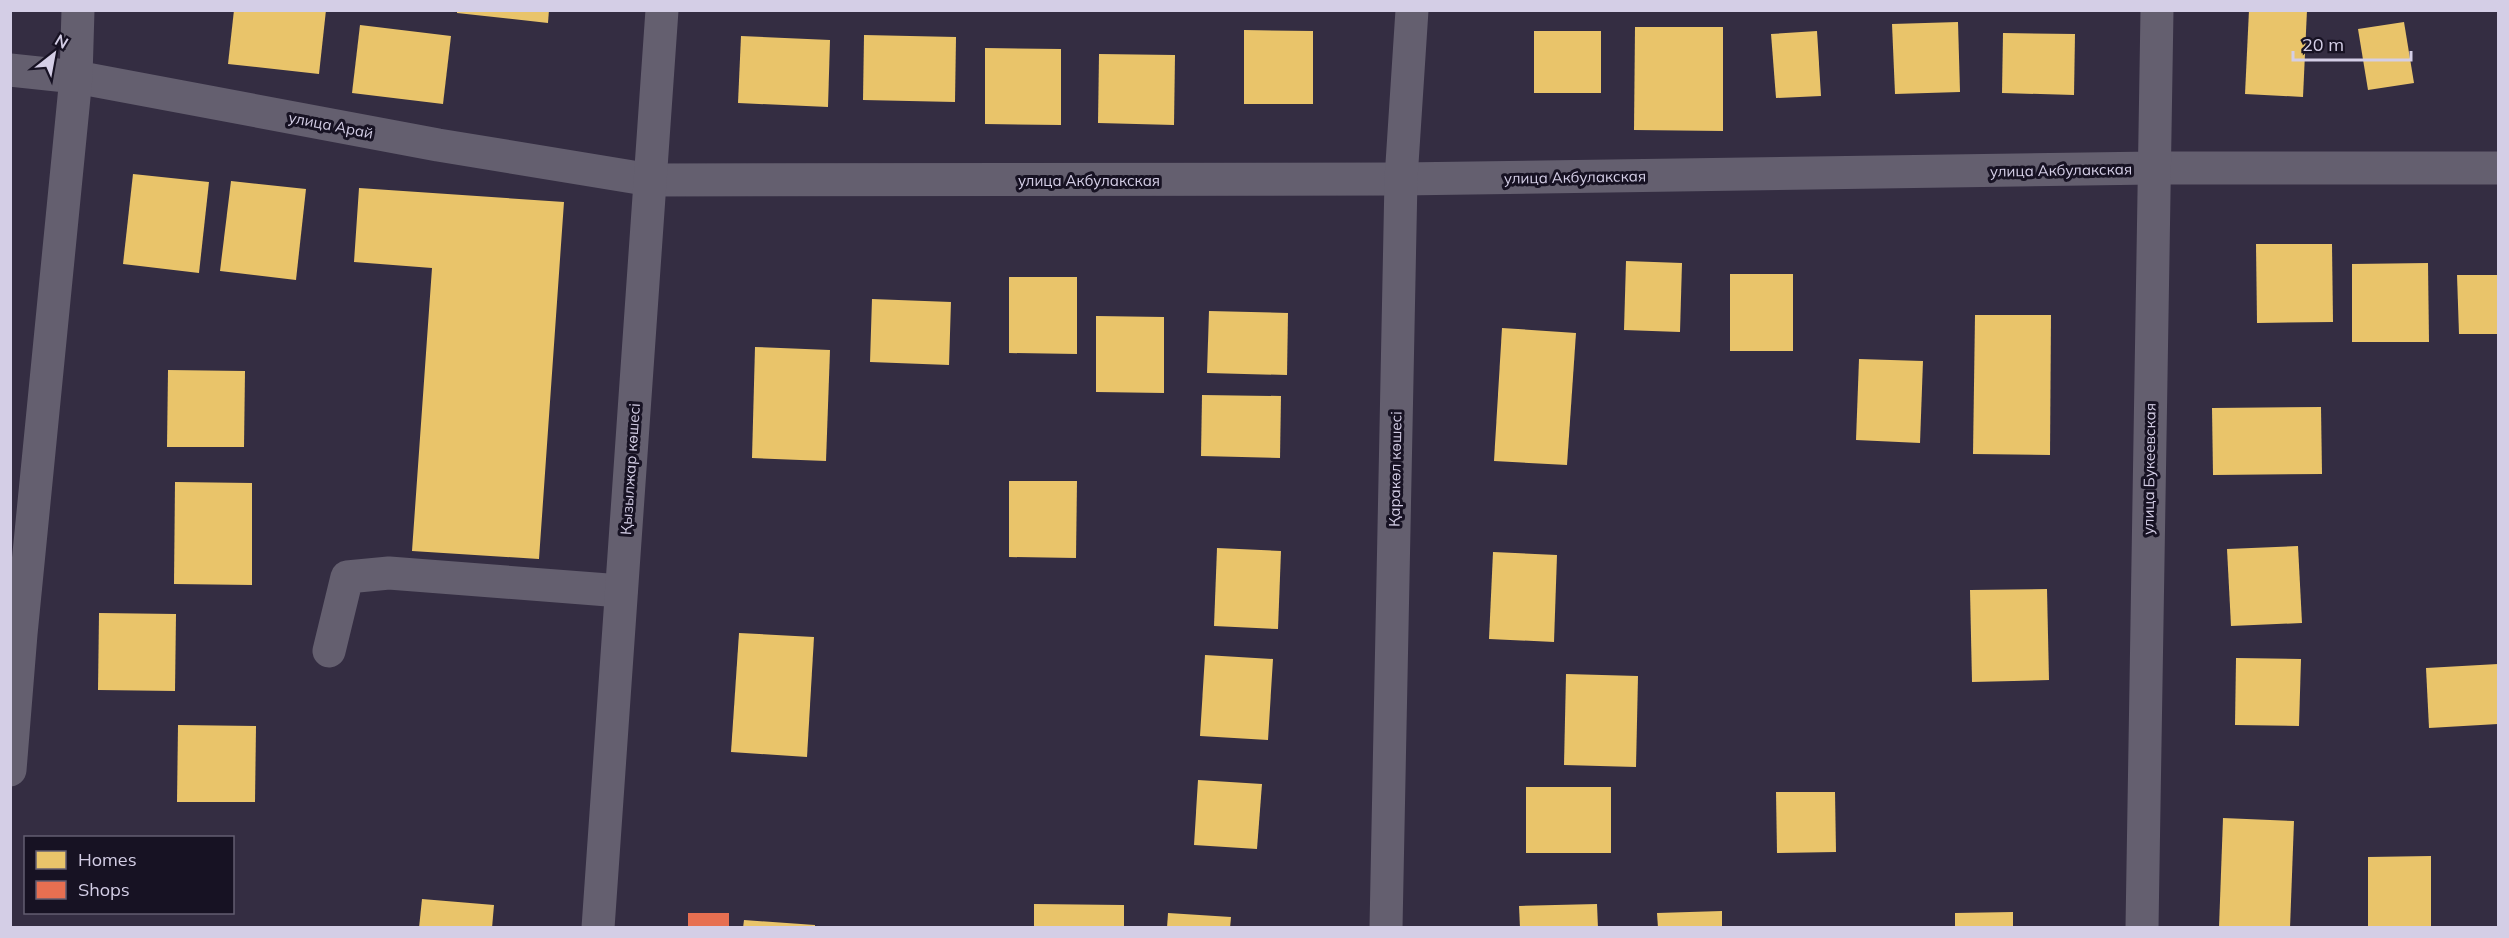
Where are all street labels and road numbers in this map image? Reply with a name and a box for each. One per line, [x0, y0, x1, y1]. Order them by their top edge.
street label: улица Арай [287, 107, 375, 143]
street label: улица Акбулакская [1990, 159, 2132, 181]
street label: улица Акбулакская [1504, 166, 1646, 188]
street label: улица Акбулакская [1018, 171, 1160, 190]
street label: Қызылжар көшесі [616, 402, 644, 536]
street label: улица Букеевская [2138, 403, 2160, 535]
street label: Қаракөл көшесі [1384, 411, 1406, 527]

